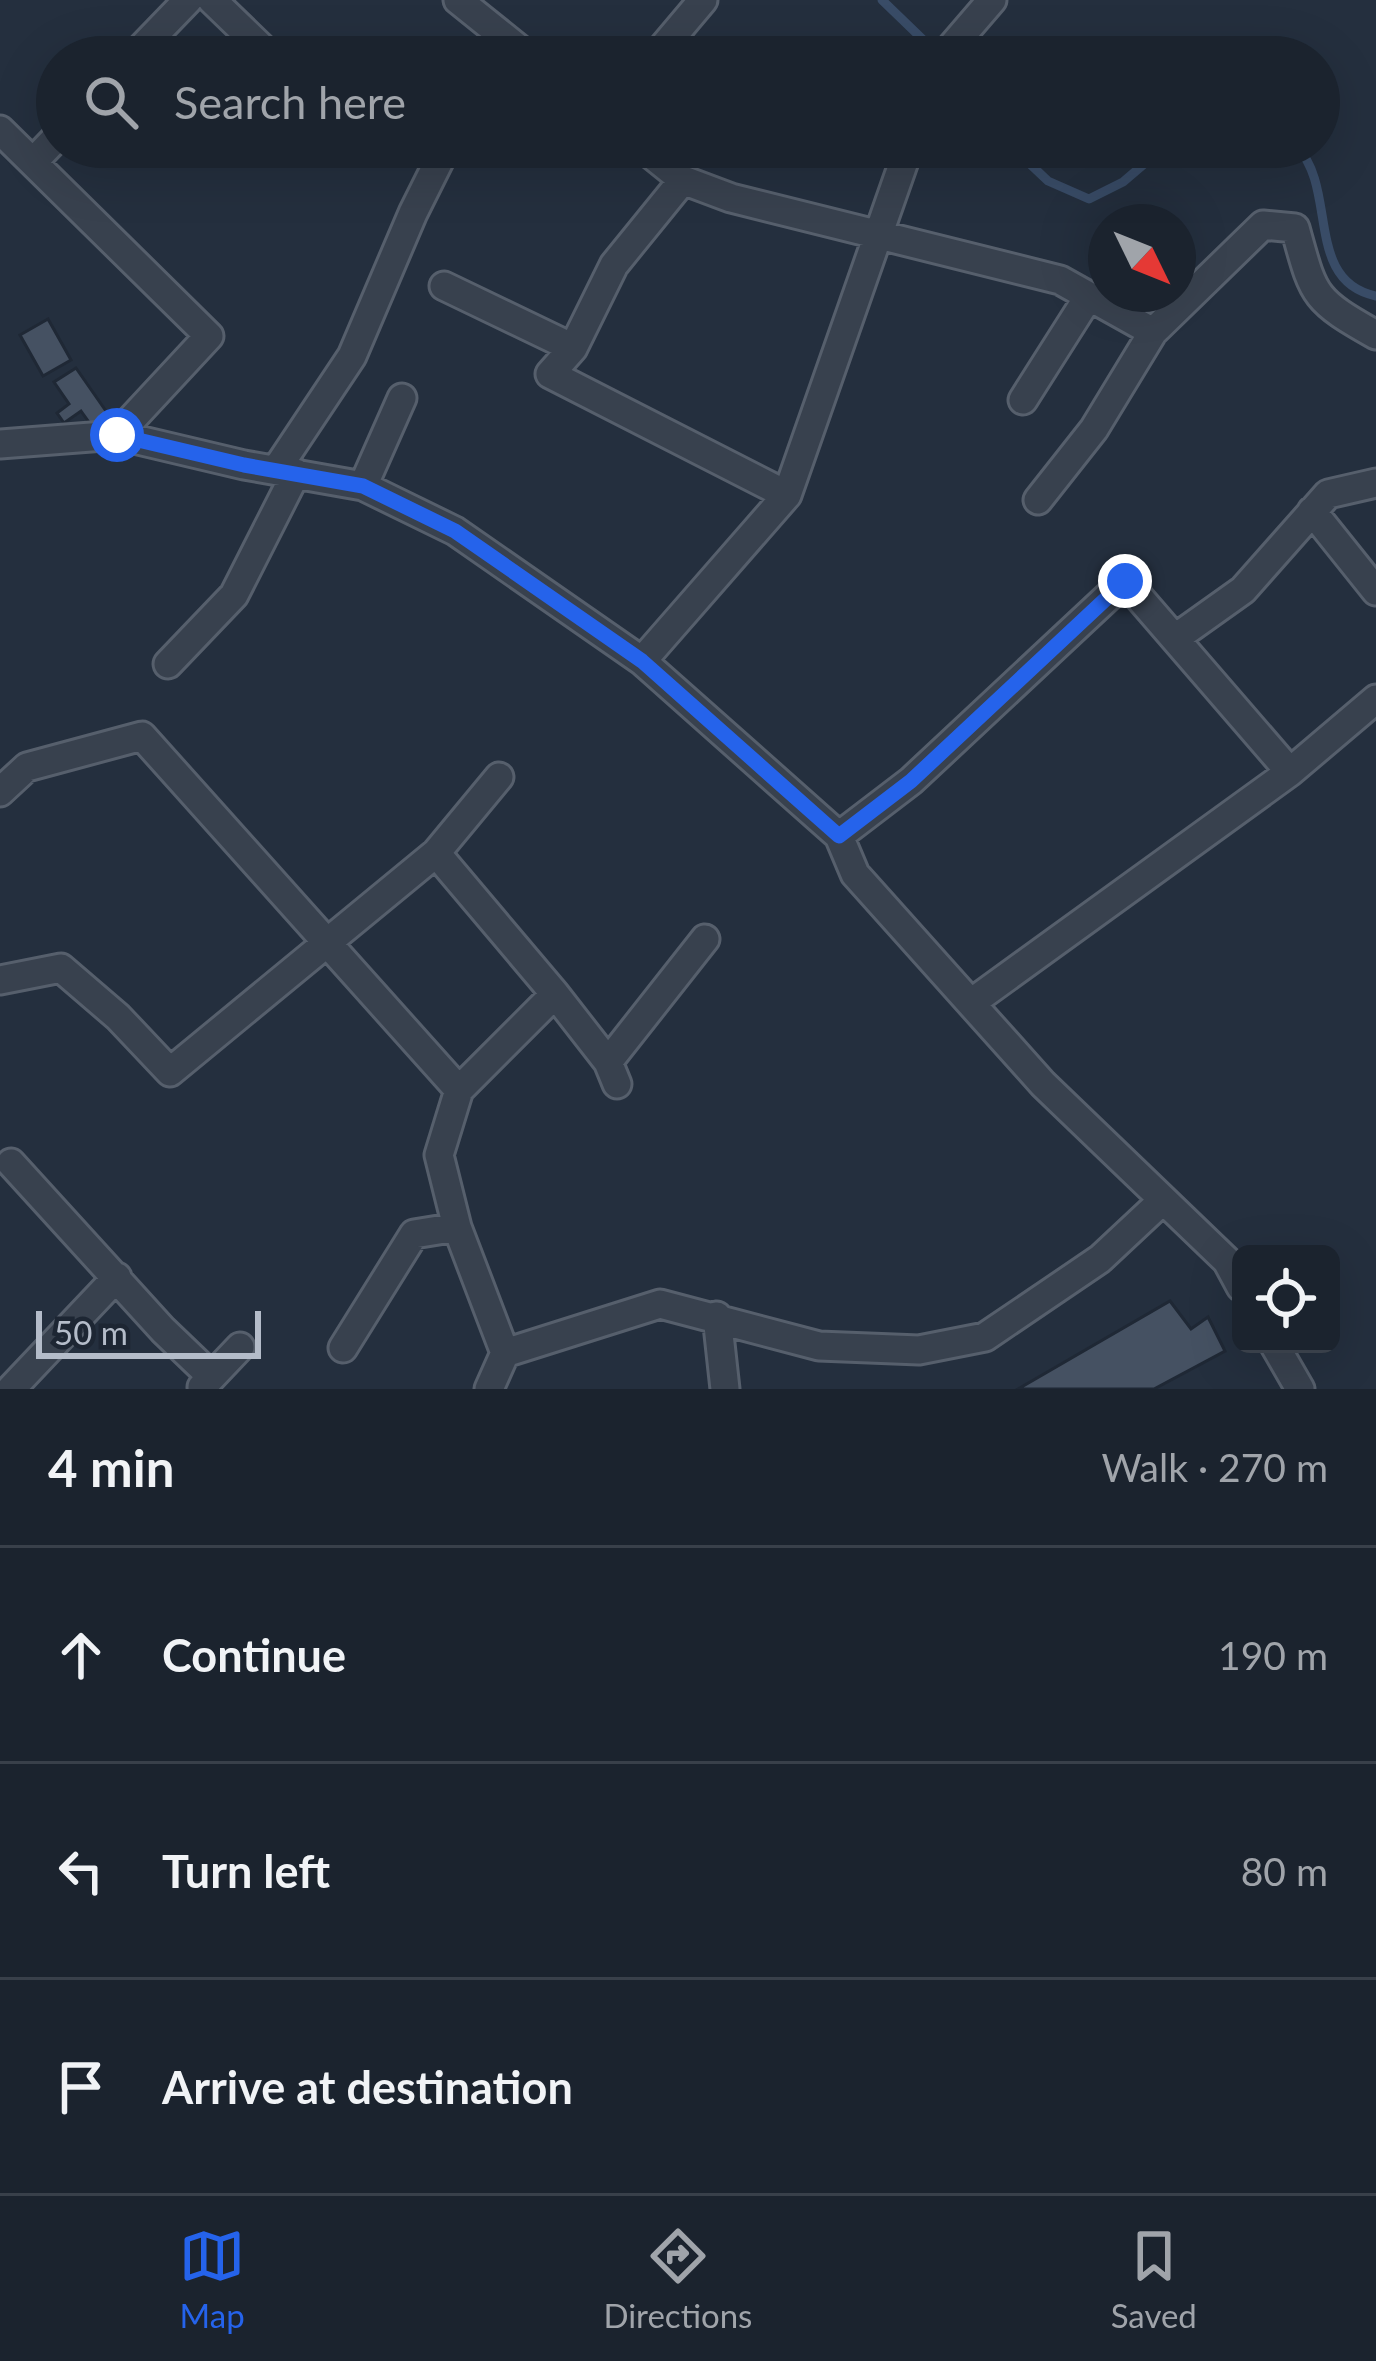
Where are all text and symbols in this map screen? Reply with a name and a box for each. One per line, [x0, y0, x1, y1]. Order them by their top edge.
search box [36, 36, 1340, 168]
icon: search [78, 69, 144, 135]
text: Search here [174, 75, 406, 129]
north arrow [1088, 204, 1196, 312]
route start [90, 408, 144, 462]
route end [1098, 554, 1152, 608]
map controls [1232, 1245, 1340, 1353]
button: locate [1232, 1245, 1340, 1353]
scale bar [36, 1305, 261, 1358]
text: 50 m [54, 1312, 128, 1352]
text: 4 min [48, 1437, 174, 1498]
text: Walk · 270 m [1101, 1444, 1328, 1490]
icon: ahead [48, 1622, 114, 1688]
text: Continue [162, 1628, 346, 1682]
text: 190 m [1218, 1632, 1328, 1678]
icon: left [48, 1838, 114, 1904]
text: Turn left [162, 1844, 330, 1898]
text: 80 m [1241, 1848, 1328, 1894]
icon: arrive [48, 2054, 114, 2120]
text: Arrive at destination [162, 2060, 573, 2114]
tab: Map [179, 2223, 245, 2335]
tab: Directions [603, 2223, 752, 2335]
tab: Saved [1111, 2223, 1197, 2335]

